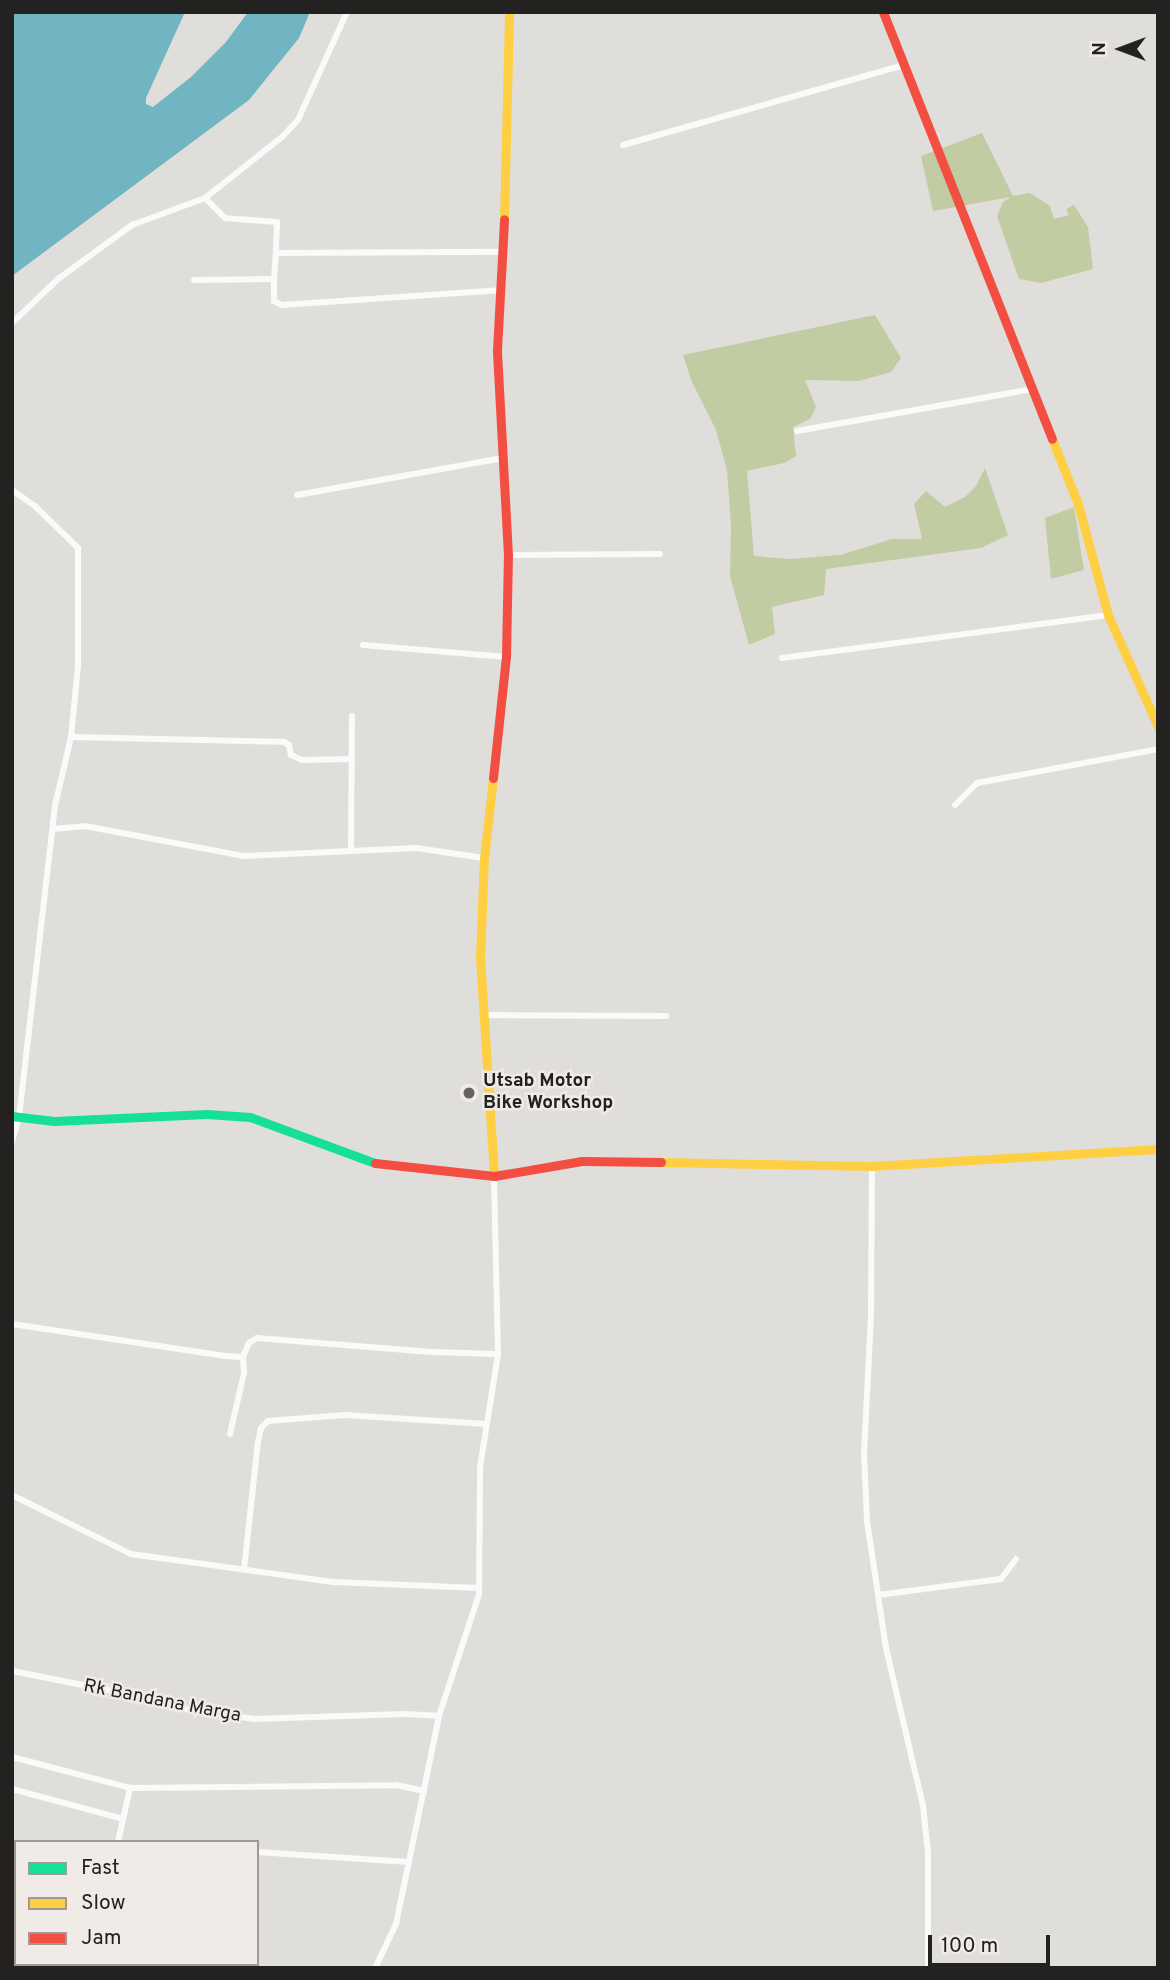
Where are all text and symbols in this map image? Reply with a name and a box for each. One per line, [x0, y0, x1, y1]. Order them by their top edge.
north arrow [1086, 14, 1156, 84]
text: N [1088, 42, 1112, 56]
place label: Utsab Motor Bike Workshop [483, 1071, 613, 1115]
marker: Utsab Motor Bike Workshop [461, 1085, 477, 1101]
street label: Rk Bandana Marga [81, 1676, 243, 1728]
legend [14, 1840, 259, 1966]
text: Fast [81, 1855, 120, 1882]
text: Slow [81, 1890, 126, 1917]
scale bar [932, 1920, 1054, 1964]
text: Jam [81, 1925, 122, 1952]
text: 100 m [941, 1933, 998, 1960]

